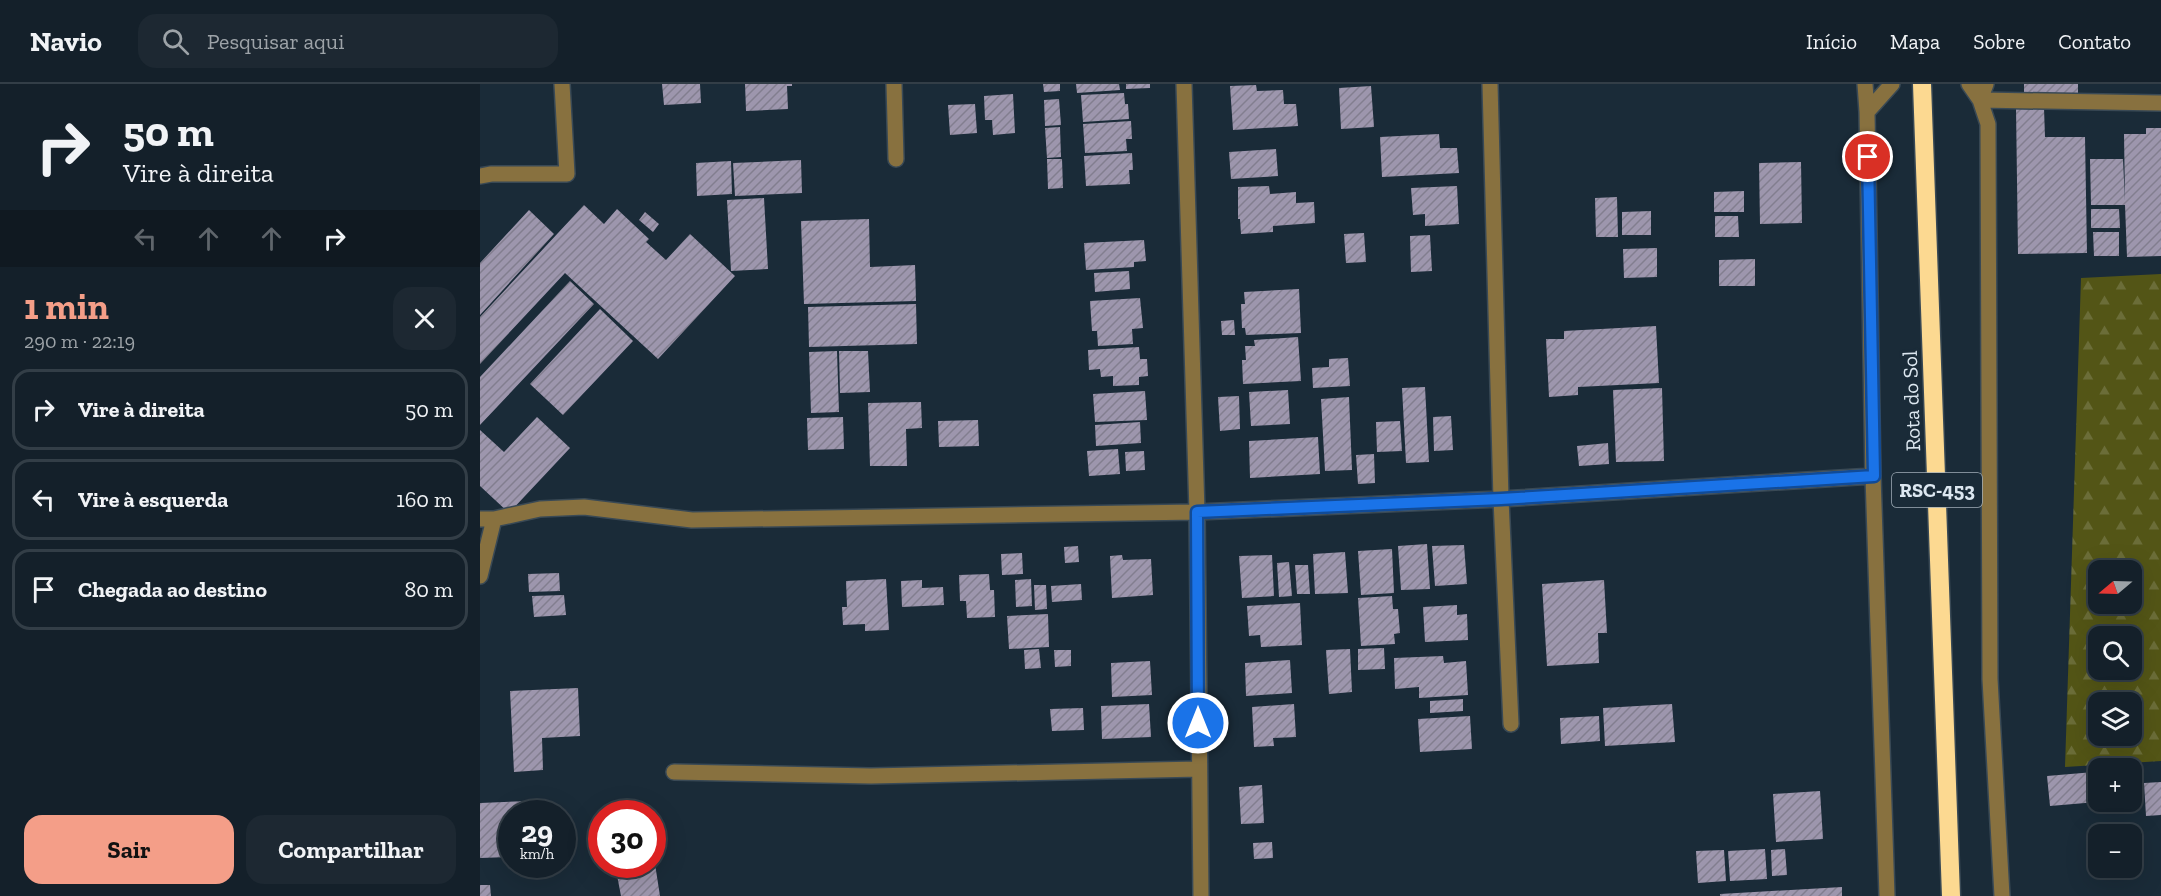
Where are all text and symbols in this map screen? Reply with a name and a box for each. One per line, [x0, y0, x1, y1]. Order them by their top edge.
search box [138, 14, 558, 68]
text: Navio [30, 25, 102, 58]
icon: search [159, 25, 192, 58]
text: Pesquisar aqui [207, 28, 344, 55]
text: Início [1806, 29, 1857, 54]
text: Mapa [1890, 29, 1940, 54]
text: Sobre [1973, 29, 2025, 54]
text: Contato [2058, 29, 2131, 54]
text: 50 m [123, 106, 214, 157]
icon: right [24, 108, 102, 186]
pin [1842, 131, 1893, 182]
icon: arrive [1851, 140, 1884, 173]
text: Vire à direita [123, 157, 274, 189]
icon: left [129, 222, 162, 255]
icon: ahead [192, 222, 225, 255]
icon: ahead [255, 222, 288, 255]
icon: right [318, 222, 351, 255]
text: 1 min [24, 285, 109, 328]
button: close [393, 287, 456, 350]
text: 290 m · 22:19 [24, 329, 135, 353]
street label: Rota do Sol [1897, 350, 1925, 452]
icon: right [27, 393, 60, 426]
text: Vire à direita [78, 396, 205, 423]
text: 50 m [405, 396, 453, 423]
road number: RSC-453 [1892, 473, 1982, 507]
icon: left [27, 483, 60, 516]
text: Vire à esquerda [78, 486, 228, 513]
text: 160 m [396, 486, 453, 513]
north arrow [2088, 560, 2142, 614]
map controls [2088, 560, 2142, 878]
icon: arrive [27, 573, 60, 606]
text: Chegada ao destino [78, 576, 267, 603]
text: 80 m [405, 576, 453, 603]
button: search [2088, 626, 2142, 680]
position arrow [1166, 691, 1230, 755]
button: layers [2088, 692, 2142, 746]
button: + [2088, 758, 2142, 812]
speed limit sign: 30 [588, 800, 666, 878]
text: 29 [521, 814, 553, 850]
button: Sair [24, 815, 234, 884]
button: Compartilhar [246, 815, 456, 884]
button: − [2088, 824, 2142, 878]
text: km/h [520, 845, 554, 863]

